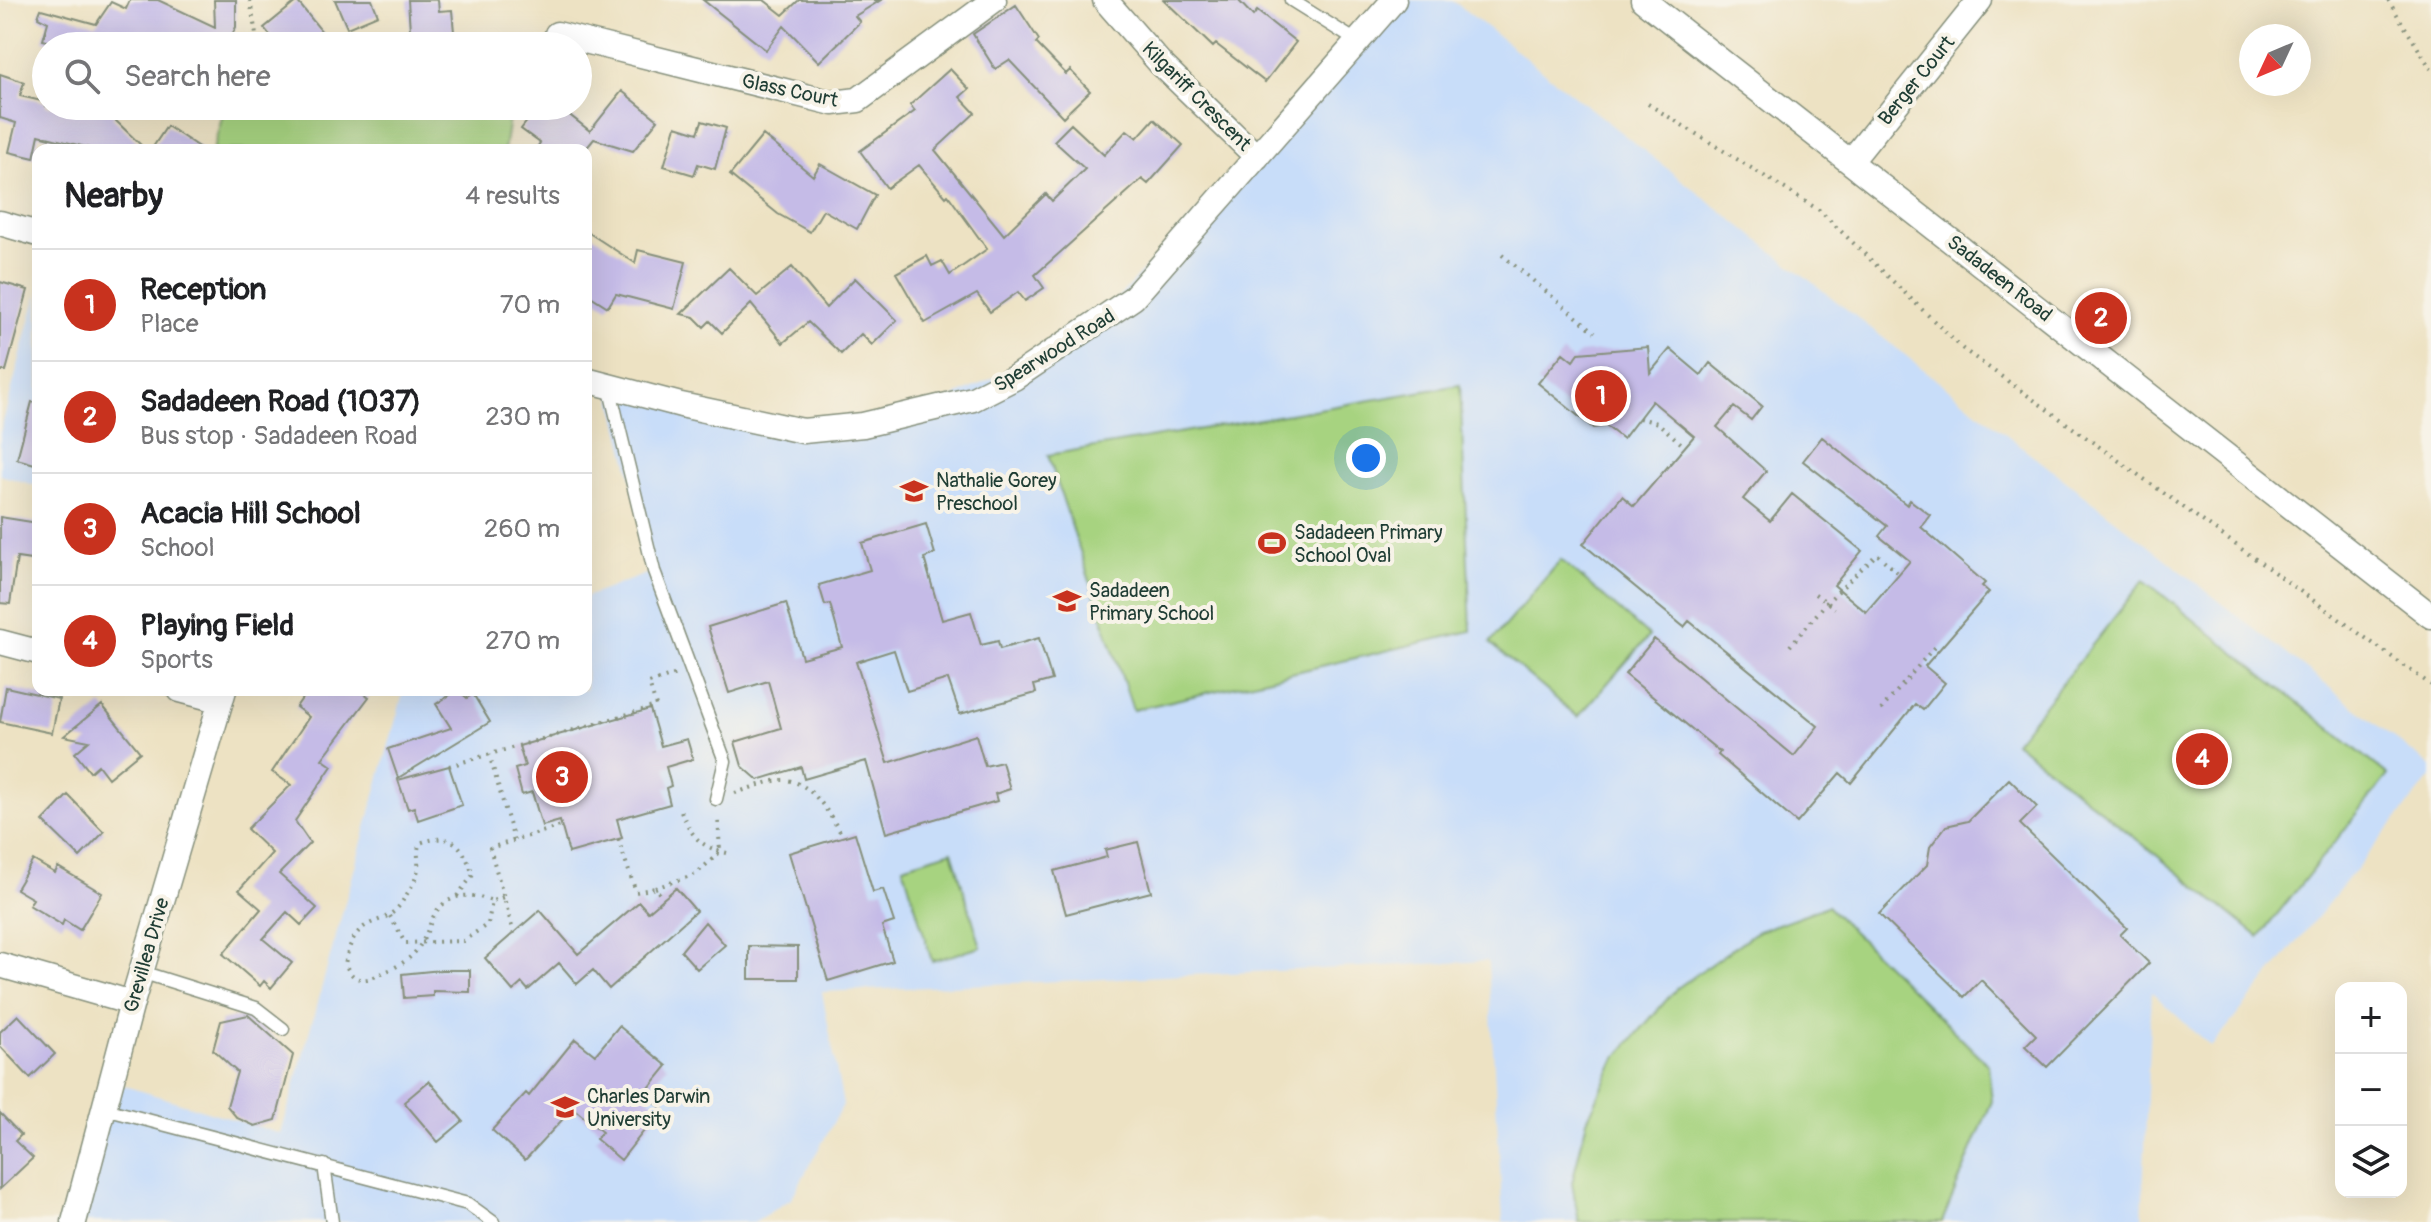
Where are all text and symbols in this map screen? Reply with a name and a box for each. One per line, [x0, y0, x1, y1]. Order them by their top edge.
north arrow [2239, 24, 2311, 96]
street label: Berger Court [1873, 30, 1961, 130]
search box [32, 32, 592, 120]
street label: Kilgariff Crescent [1137, 36, 1257, 157]
icon: search [60, 54, 104, 98]
text: Search here [124, 58, 271, 95]
street label: Glass Court [740, 68, 841, 113]
text: Nearby [64, 175, 163, 218]
text: 4 results [465, 180, 560, 212]
street label: Sadadeen Road [1942, 230, 2057, 327]
text: Reception [140, 271, 267, 308]
pin: 2 [2075, 288, 2127, 348]
text: 1 [85, 289, 95, 321]
text: 70 m [500, 289, 560, 321]
street label: Spearwood Road [989, 303, 1119, 398]
text: Place [140, 308, 199, 340]
pin: 1 [1575, 366, 1627, 426]
text: Sadadeen Road (1037) [140, 383, 421, 420]
text: 2 [83, 401, 97, 433]
text: 230 m [485, 401, 560, 433]
text: Bus stop · Sadadeen Road [140, 420, 418, 452]
your location [1346, 438, 1386, 478]
place label: Nathalie Gorey Preschool [936, 468, 1057, 516]
school or university icon: Nathalie Gorey Preschool [899, 476, 929, 506]
text: Acacia Hill School [140, 495, 361, 532]
text: 3 [83, 513, 97, 545]
text: 260 m [484, 513, 560, 545]
place label: Sadadeen Primary School Oval [1294, 520, 1443, 568]
sports icon: Sadadeen Primary School Oval [1257, 528, 1287, 558]
text: School [140, 532, 215, 564]
place label: Sadadeen Primary School [1089, 578, 1214, 626]
school or university icon: Sadadeen Primary School [1052, 586, 1082, 616]
text: Playing Field [140, 607, 294, 644]
text: 4 [82, 625, 98, 657]
text: 270 m [485, 625, 560, 657]
text: Sports [140, 644, 213, 676]
pin: 4 [2176, 729, 2228, 789]
pin: 3 [536, 747, 588, 807]
street label: Grevillea Drive [118, 895, 175, 1015]
map controls [2335, 982, 2407, 1198]
button: + [2335, 982, 2407, 1054]
button: − [2335, 1054, 2407, 1126]
place label: Charles Darwin University [587, 1084, 710, 1132]
school or university icon: Charles Darwin University [550, 1092, 580, 1122]
button: layers [2335, 1126, 2407, 1198]

